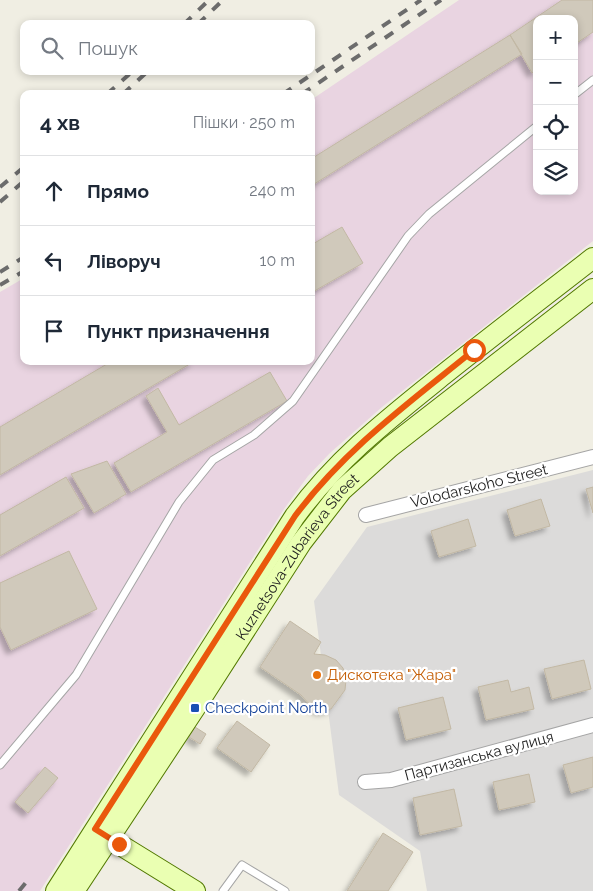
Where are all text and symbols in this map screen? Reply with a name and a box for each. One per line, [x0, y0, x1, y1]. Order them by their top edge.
map controls [533, 15, 578, 195]
button: + [533, 15, 578, 60]
search box [20, 20, 315, 75]
icon: search [38, 34, 66, 62]
text: Пошук [78, 37, 138, 59]
button: − [533, 60, 578, 105]
button: locate [533, 105, 578, 150]
text: 4 хв [40, 110, 80, 135]
text: Пішки · 250 m [193, 113, 295, 132]
button: layers [533, 150, 578, 195]
icon: ahead [40, 177, 68, 205]
text: Прямо [87, 180, 149, 202]
text: 240 m [249, 181, 295, 200]
icon: left [40, 247, 68, 275]
text: Ліворуч [87, 250, 161, 272]
text: 10 m [260, 251, 295, 270]
icon: arrive [40, 317, 68, 345]
text: Пункт призначення [87, 320, 270, 342]
route start [463, 339, 486, 362]
street label: Volodarskoho Street [409, 460, 549, 512]
street label: Kuznetsova-Zubarieva Street [232, 470, 363, 644]
place label: Дискотека "Жара" [327, 666, 456, 684]
marker: Дискотека "Жара" [311, 669, 323, 681]
place label: Checkpoint North [205, 699, 327, 717]
marker: Checkpoint North [189, 702, 201, 714]
street label: Партизанська вулиця [403, 727, 555, 785]
route end [108, 833, 131, 856]

